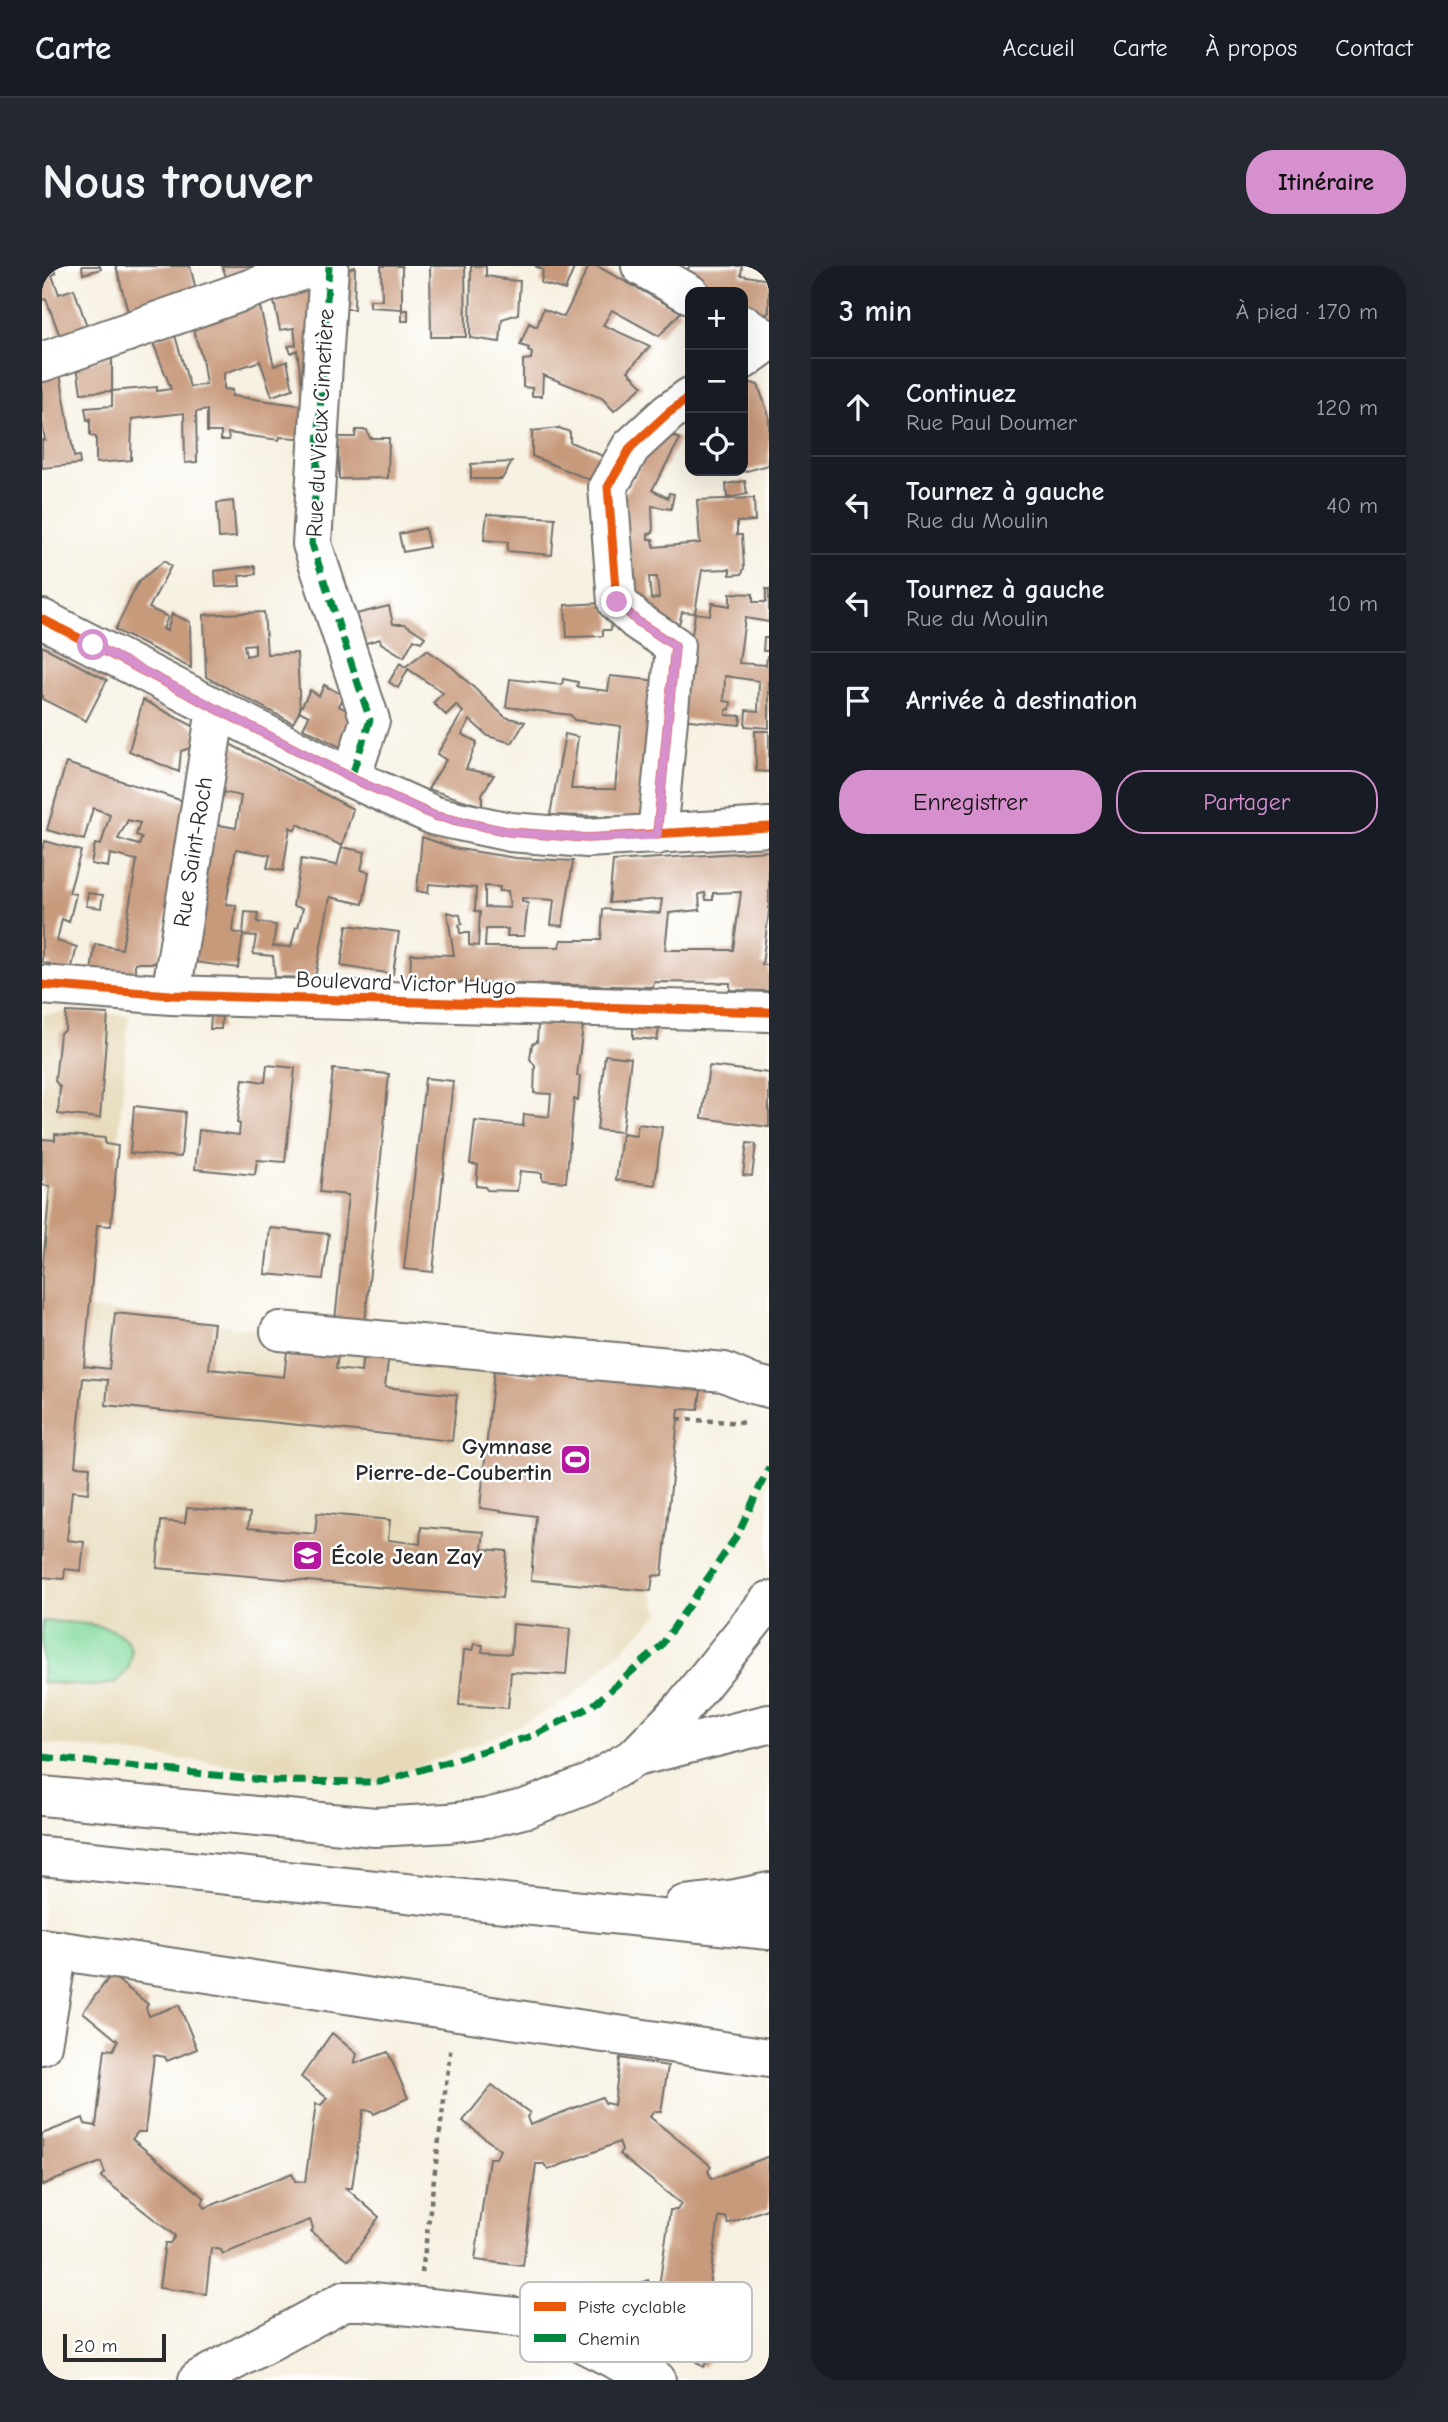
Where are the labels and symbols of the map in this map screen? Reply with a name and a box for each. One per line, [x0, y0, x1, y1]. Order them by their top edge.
street label: Rue du Vieux Cimetière [301, 308, 339, 538]
route end [601, 586, 632, 617]
route start [77, 629, 108, 660]
street label: Rue Saint-Roch [168, 775, 218, 929]
street label: Boulevard Victor Hugo [295, 966, 517, 1000]
place label: Gymnase Pierre-de-Coubertin [355, 1433, 552, 1486]
sports icon: Gymnase Pierre-de-Coubertin [558, 1442, 592, 1476]
school or university icon: École Jean Zay [291, 1539, 325, 1573]
place label: École Jean Zay [331, 1543, 483, 1570]
legend [520, 2282, 752, 2362]
text: Piste cyclable [578, 2296, 686, 2318]
text: Chemin [578, 2328, 640, 2350]
scale bar [63, 2331, 166, 2363]

